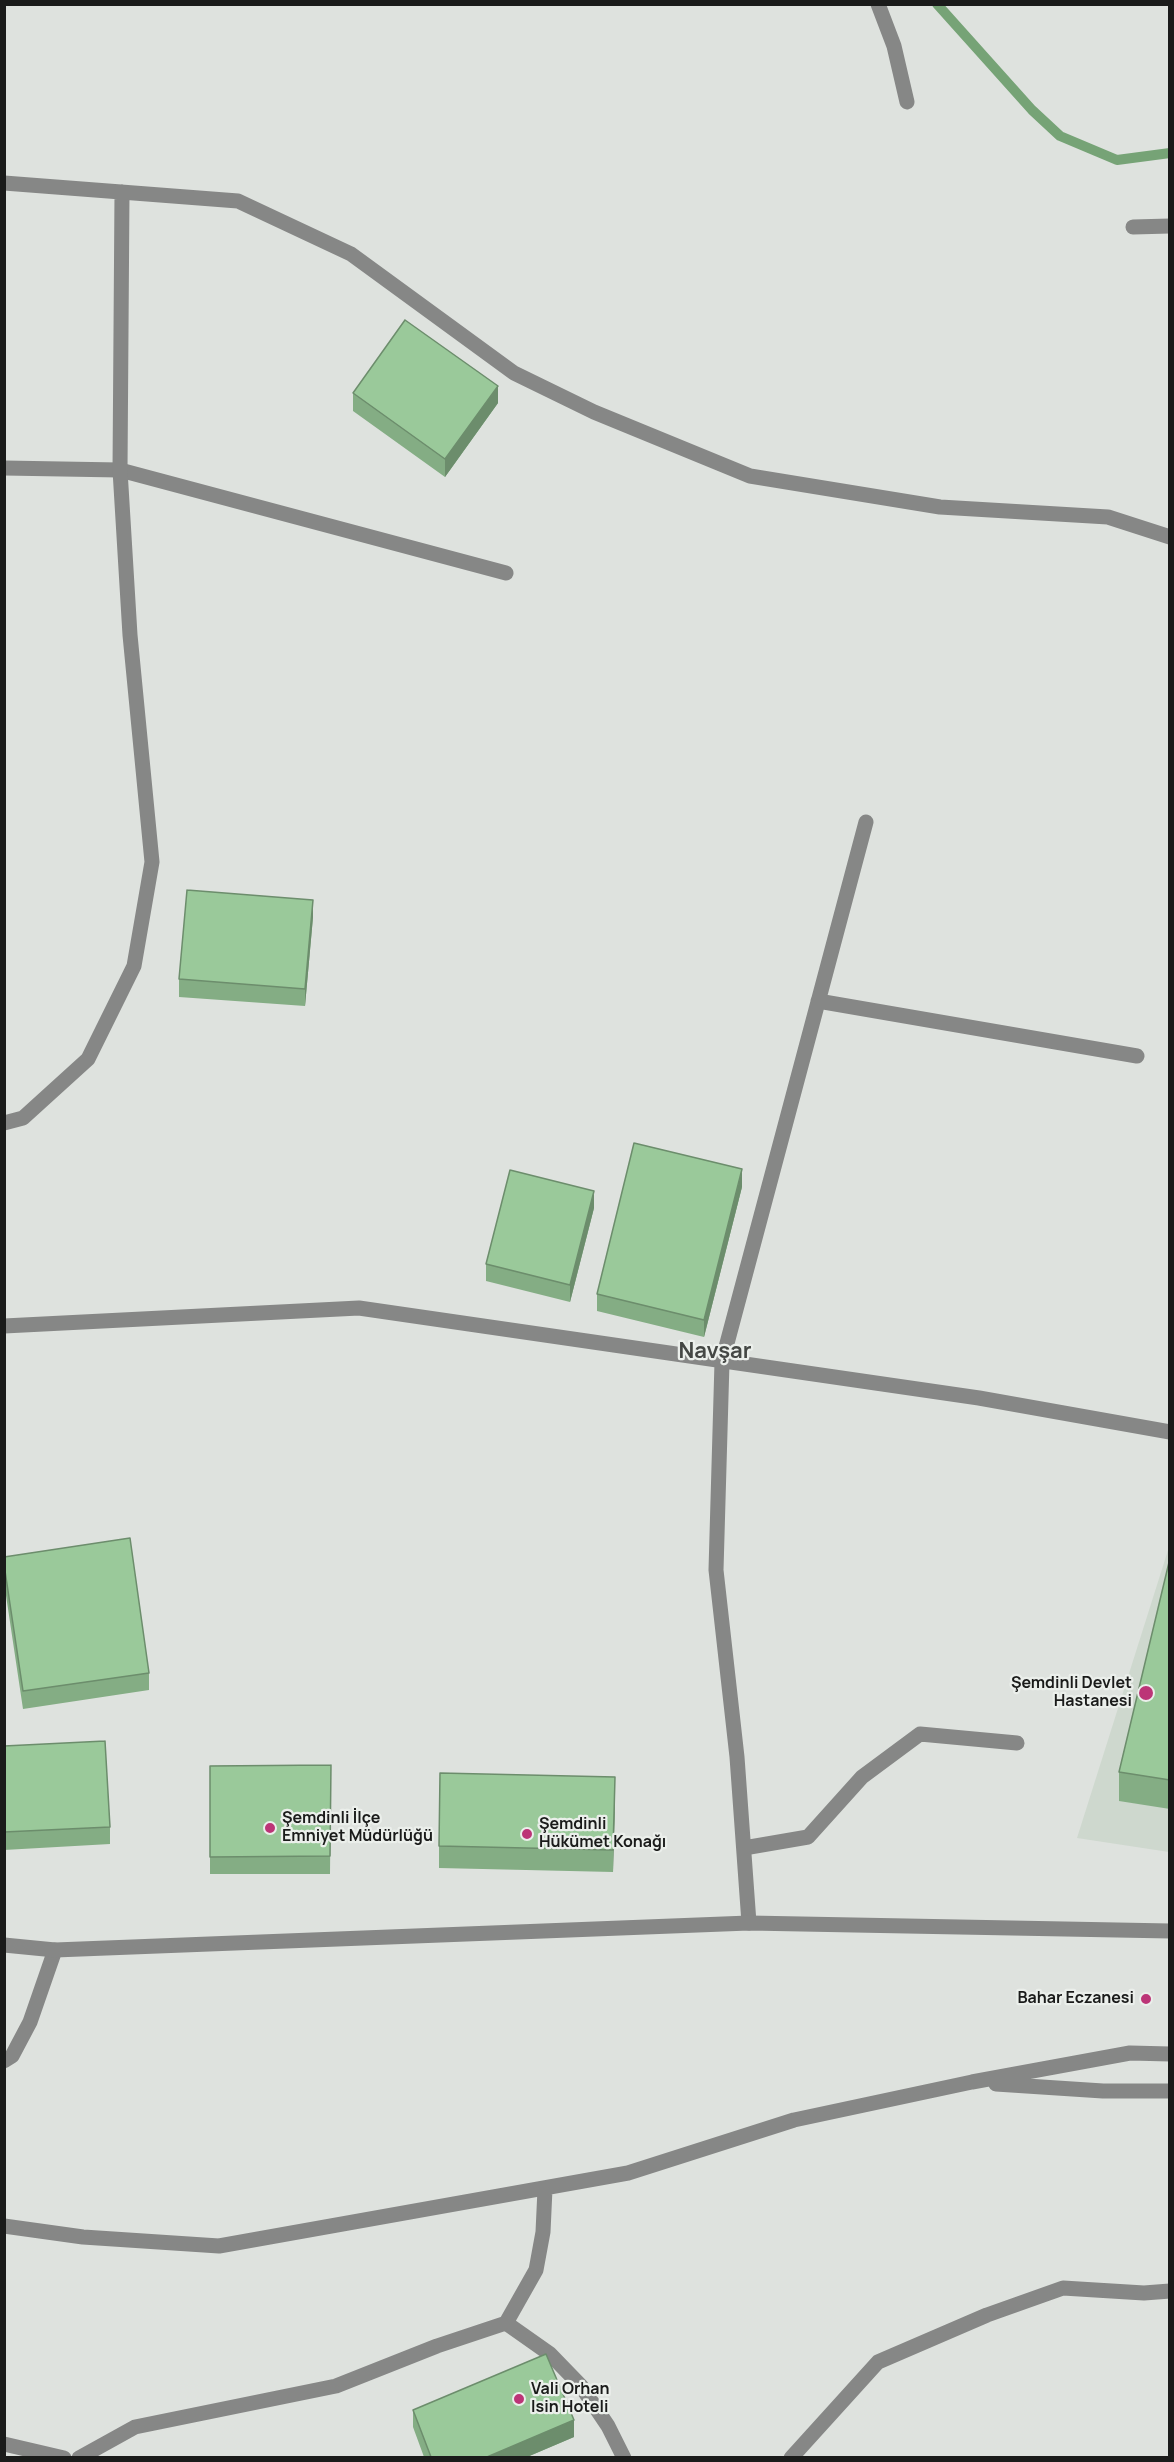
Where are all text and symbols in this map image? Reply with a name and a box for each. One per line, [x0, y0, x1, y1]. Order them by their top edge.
district label: Navşar [678, 1339, 752, 1365]
place label: Şemdinli Devlet Hastanesi [1011, 1674, 1132, 1712]
marker: Şemdinli Devlet Hastanesi [1137, 1684, 1155, 1702]
place label: Şemdinli İlçe Emniyet Müdürlüğü [282, 1809, 433, 1847]
place label: Şemdinli Hükümet Konağı [539, 1815, 666, 1853]
marker: Şemdinli İlçe Emniyet Müdürlüğü [263, 1821, 277, 1835]
marker: Şemdinli Hükümet Konağı [520, 1827, 534, 1841]
place label: Bahar Eczanesi [1017, 1989, 1134, 2009]
marker: Bahar Eczanesi [1139, 1992, 1153, 2006]
place label: Vali Orhan Isin Hoteli [531, 2380, 610, 2418]
marker: Vali Orhan Isin Hoteli [512, 2392, 526, 2406]

